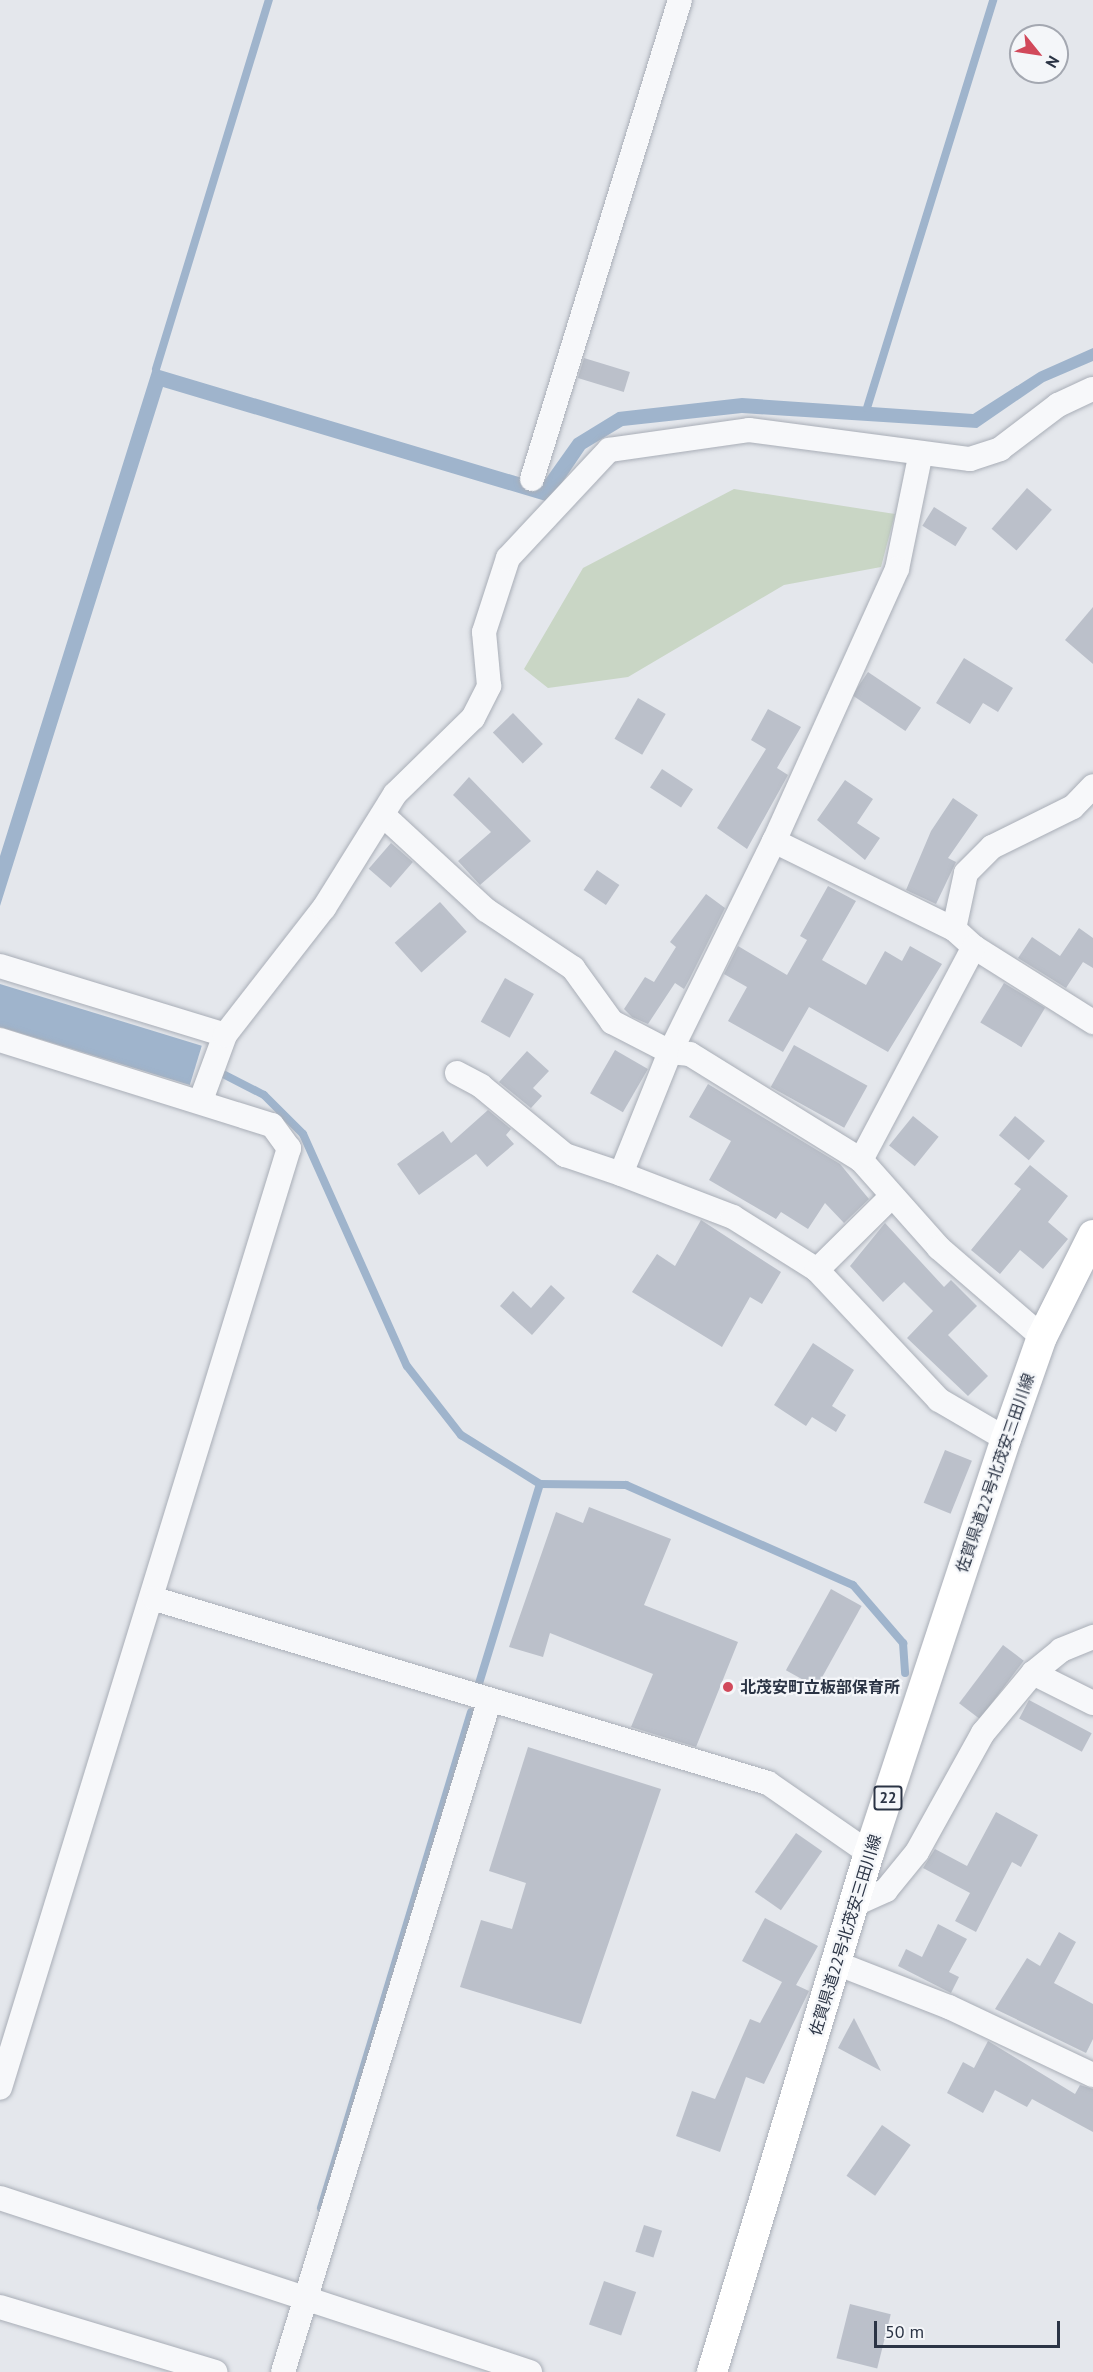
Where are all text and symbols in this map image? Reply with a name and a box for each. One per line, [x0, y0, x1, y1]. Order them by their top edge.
north arrow [1009, 24, 1069, 84]
text: N [1042, 52, 1064, 72]
street label: 佐賀県道22号北茂安三田川線 [952, 1371, 1038, 1575]
place label: 北茂安町立板部保育所 [740, 1677, 900, 1697]
marker: 北茂安町立板部保育所 [721, 1680, 735, 1694]
road number: 22 [873, 1786, 903, 1810]
street label: 佐賀県道22号北茂安三田川線 [805, 1832, 885, 2038]
scale bar [877, 2309, 1063, 2347]
text: 50 m [885, 2320, 924, 2343]

